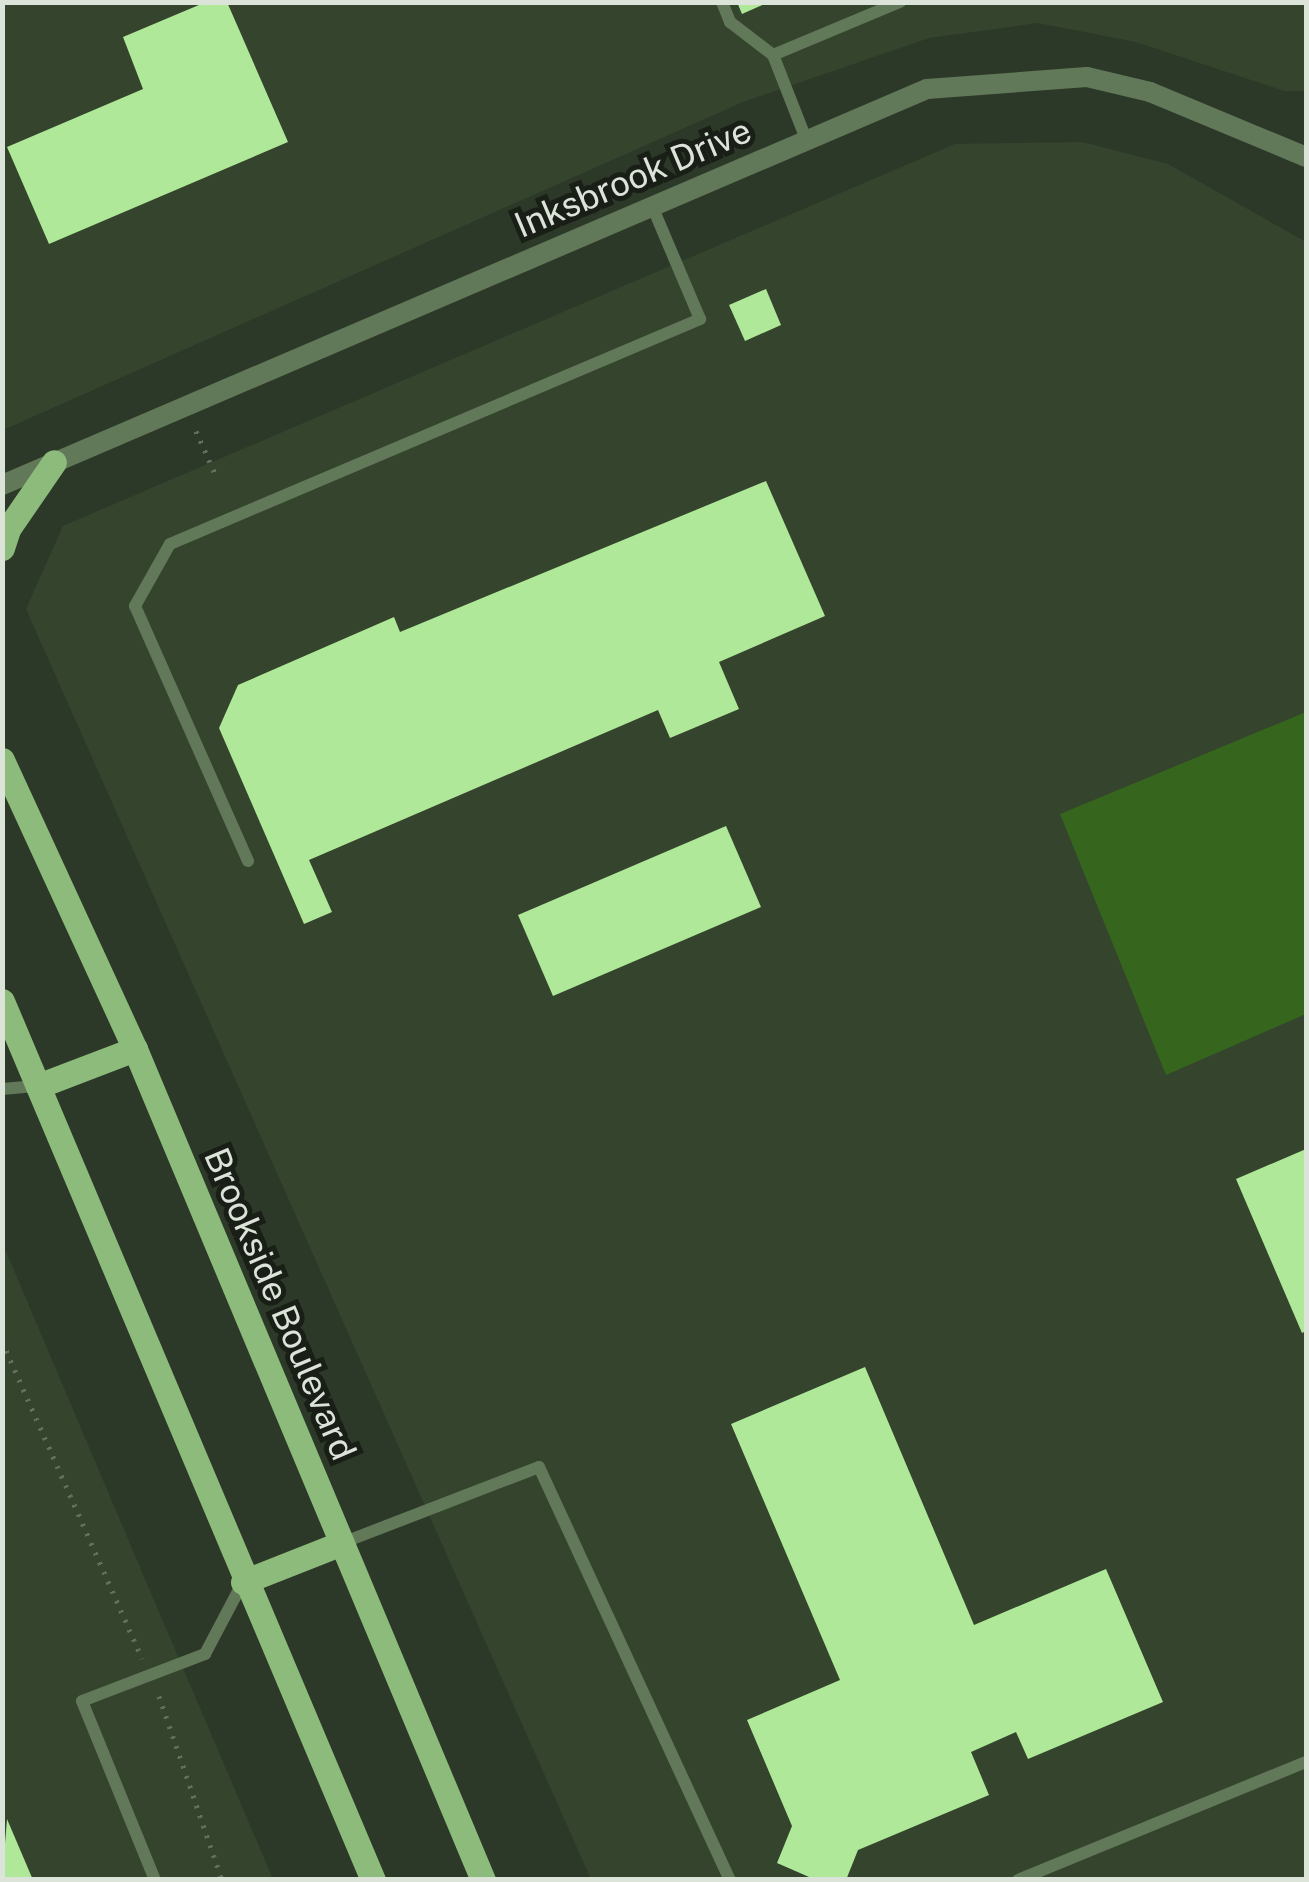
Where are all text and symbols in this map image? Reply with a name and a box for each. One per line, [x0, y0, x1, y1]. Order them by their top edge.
street label: Inksbrook Drive [508, 109, 758, 247]
street label: Brookside Boulevard [195, 1142, 365, 1466]

